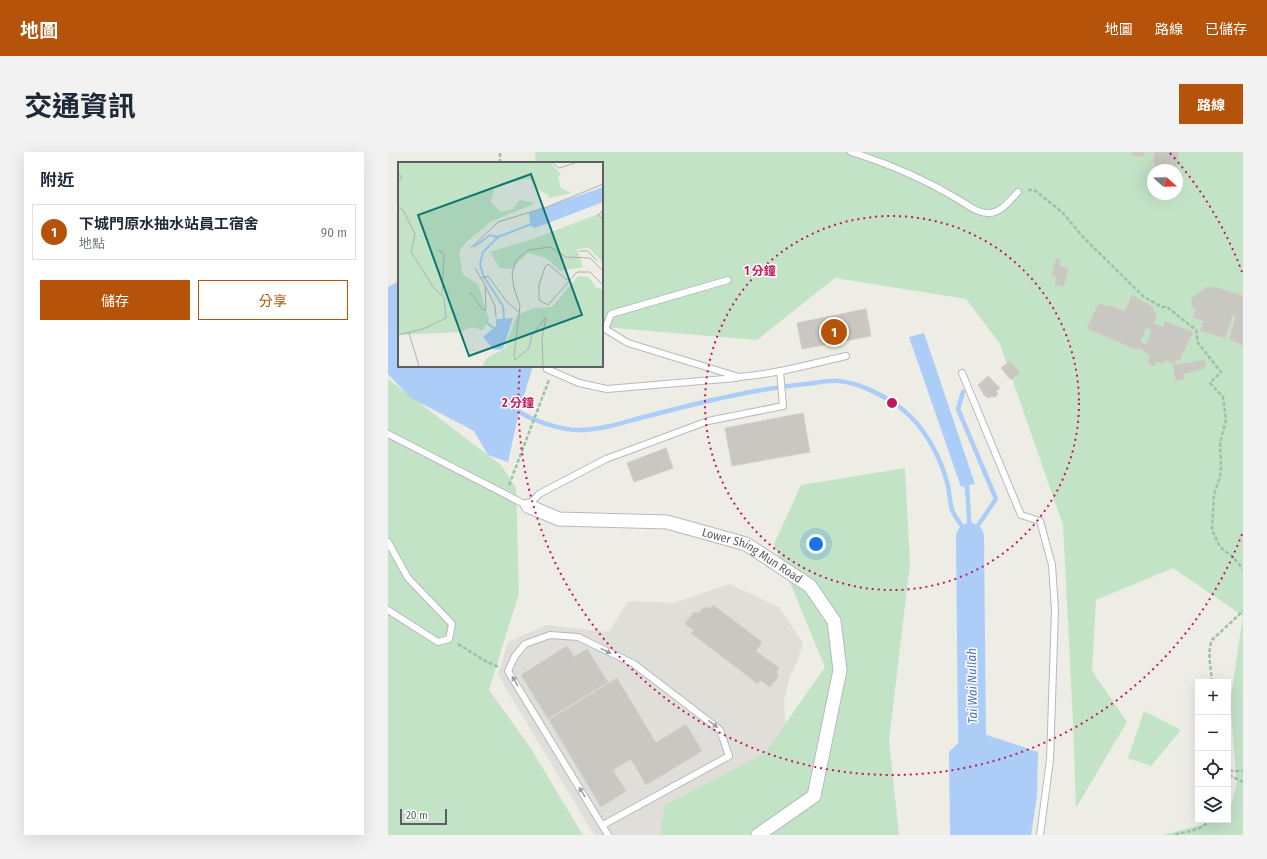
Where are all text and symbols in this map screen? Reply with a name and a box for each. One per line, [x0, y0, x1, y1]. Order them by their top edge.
text: 地圖 [20, 19, 58, 42]
text: 地圖 [1105, 21, 1133, 38]
text: 路線 [1155, 21, 1183, 38]
text: 已儲存 [1205, 21, 1247, 38]
button: 路線 [1179, 84, 1243, 124]
text: 交通資訊 [24, 90, 136, 123]
inset map [398, 162, 603, 367]
north arrow [1147, 164, 1183, 200]
text: 附近 [40, 170, 74, 191]
text: 下城門原水抽水站員工宿舍 [79, 215, 259, 233]
text: 1 [51, 225, 57, 240]
text: 90 m [321, 225, 347, 240]
text: 地點 [79, 236, 105, 251]
text: 1 分鐘 [744, 264, 776, 278]
button: 儲存 [40, 280, 190, 320]
button: 分享 [198, 280, 348, 320]
pin: 1 [821, 317, 847, 347]
text: 2 分鐘 [501, 396, 534, 410]
centre of rings [885, 396, 899, 410]
street label: Lower Shing Mun Road [701, 525, 805, 586]
your location [806, 534, 826, 554]
one-way arrow [600, 647, 612, 654]
water label: Tai Wai Nullah [964, 648, 980, 724]
one-way arrow [511, 675, 518, 687]
map controls [1195, 679, 1231, 823]
button: + [1195, 679, 1231, 715]
button: − [1195, 715, 1231, 751]
one-way arrow [707, 720, 718, 728]
button: locate [1195, 751, 1231, 787]
one-way arrow [579, 786, 586, 798]
button: layers [1195, 787, 1231, 823]
scale bar [400, 807, 447, 826]
text: 20 m [406, 809, 428, 822]

